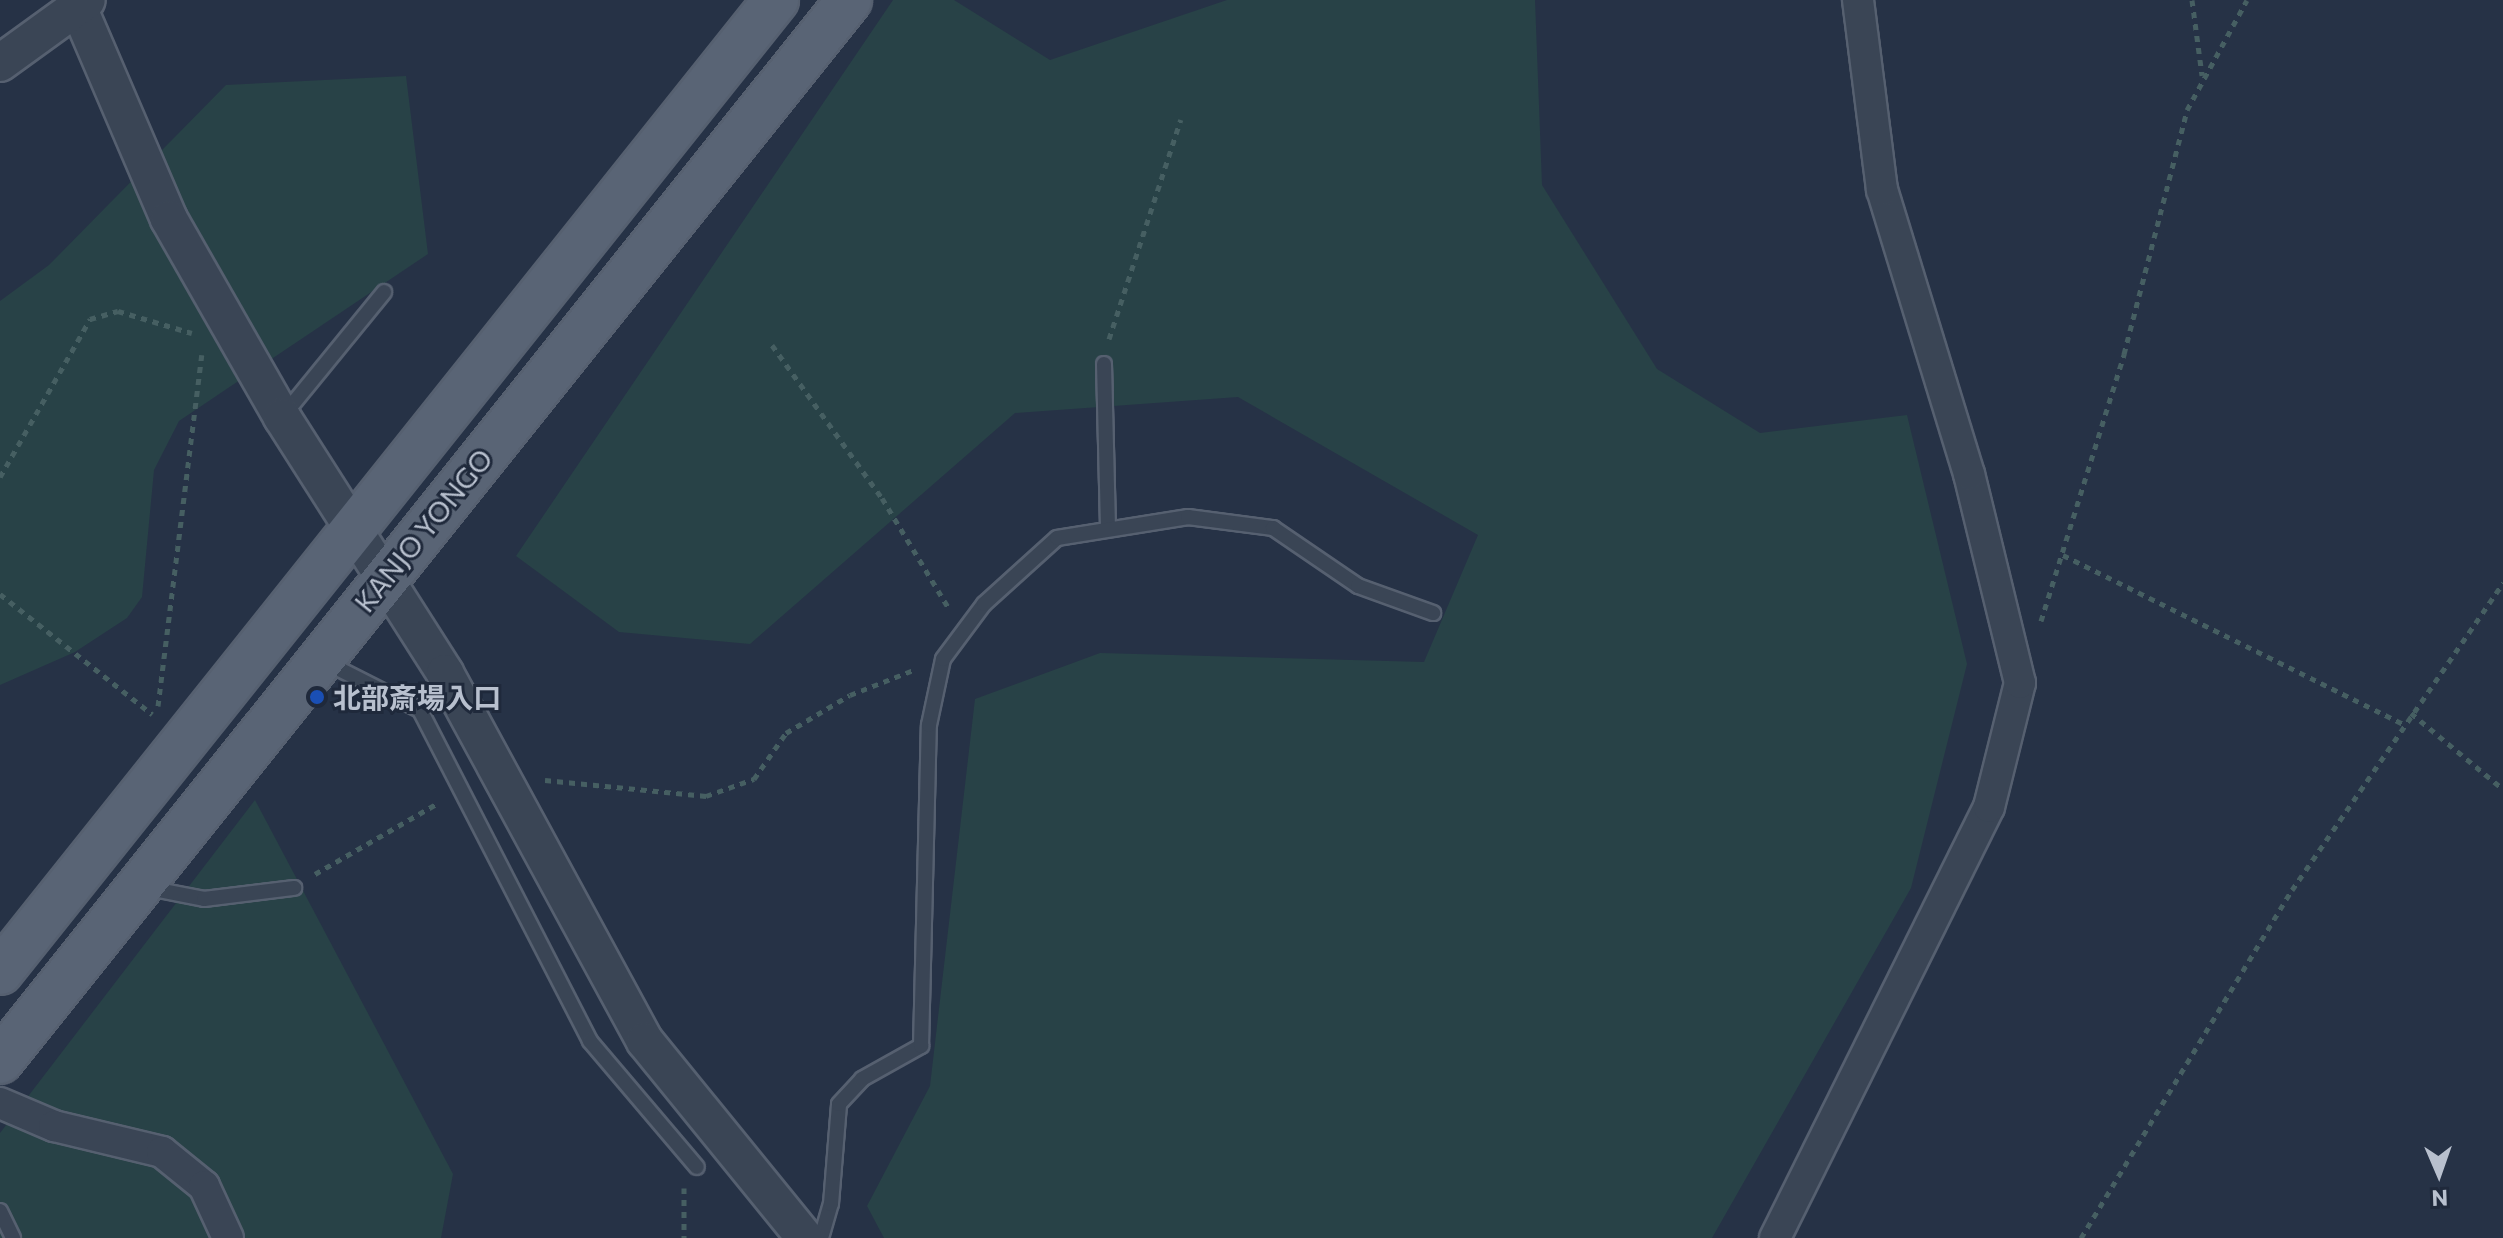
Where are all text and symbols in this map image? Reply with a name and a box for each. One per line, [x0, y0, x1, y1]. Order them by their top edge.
street label: KANJO YONGO [347, 442, 499, 618]
place label: 北部斎場入口 [333, 680, 501, 714]
marker: 北部斎場入口 [308, 688, 326, 706]
north arrow [2399, 1134, 2479, 1214]
text: N [2431, 1185, 2449, 1212]

